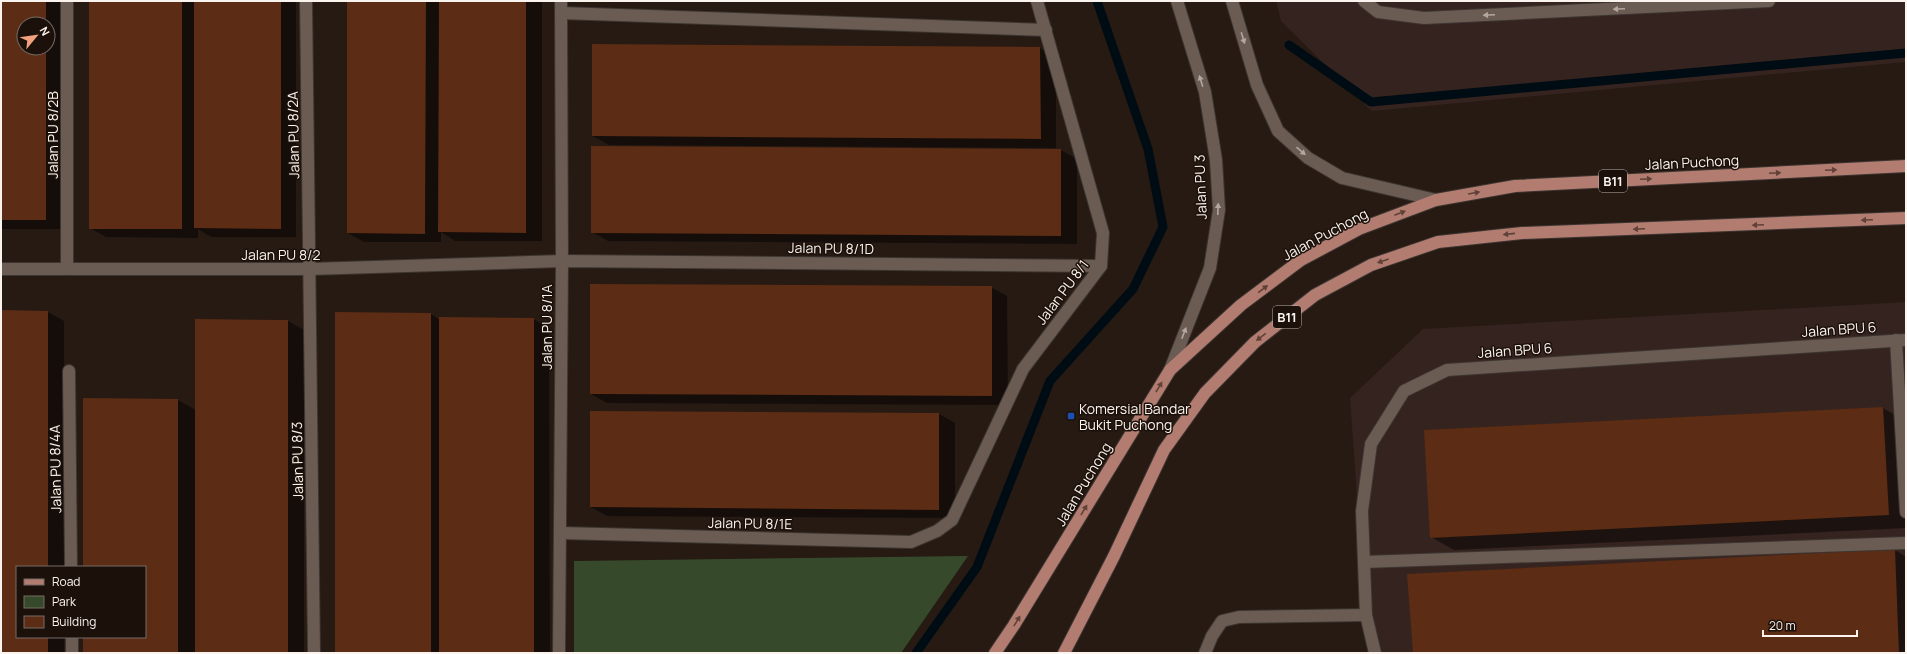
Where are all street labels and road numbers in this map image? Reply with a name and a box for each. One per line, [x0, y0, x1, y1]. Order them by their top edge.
street label: Jalan PU 8/2B [43, 91, 62, 179]
street label: Jalan PU 8/2A [283, 91, 303, 179]
street label: Jalan Puchong [1644, 150, 1740, 174]
street label: Jalan PU 3 [1189, 154, 1211, 220]
road number: B11 [1599, 170, 1627, 192]
street label: Jalan Puchong [1279, 204, 1371, 264]
street label: Jalan PU 8/1D [788, 238, 874, 258]
street label: Jalan PU 8/2 [241, 245, 321, 264]
street label: Jalan PU 8/1 [1031, 256, 1093, 328]
street label: Jalan PU 8/1A [537, 284, 556, 370]
road number: B11 [1273, 306, 1301, 328]
street label: Jalan BPU 6 [1801, 317, 1877, 341]
street label: Jalan BPU 6 [1477, 338, 1553, 362]
street label: Jalan PU 8/3 [287, 421, 307, 501]
street label: Jalan PU 8/4A [45, 425, 65, 513]
street label: Jalan Puchong [1051, 439, 1115, 529]
street label: Jalan PU 8/1E [708, 513, 792, 533]

